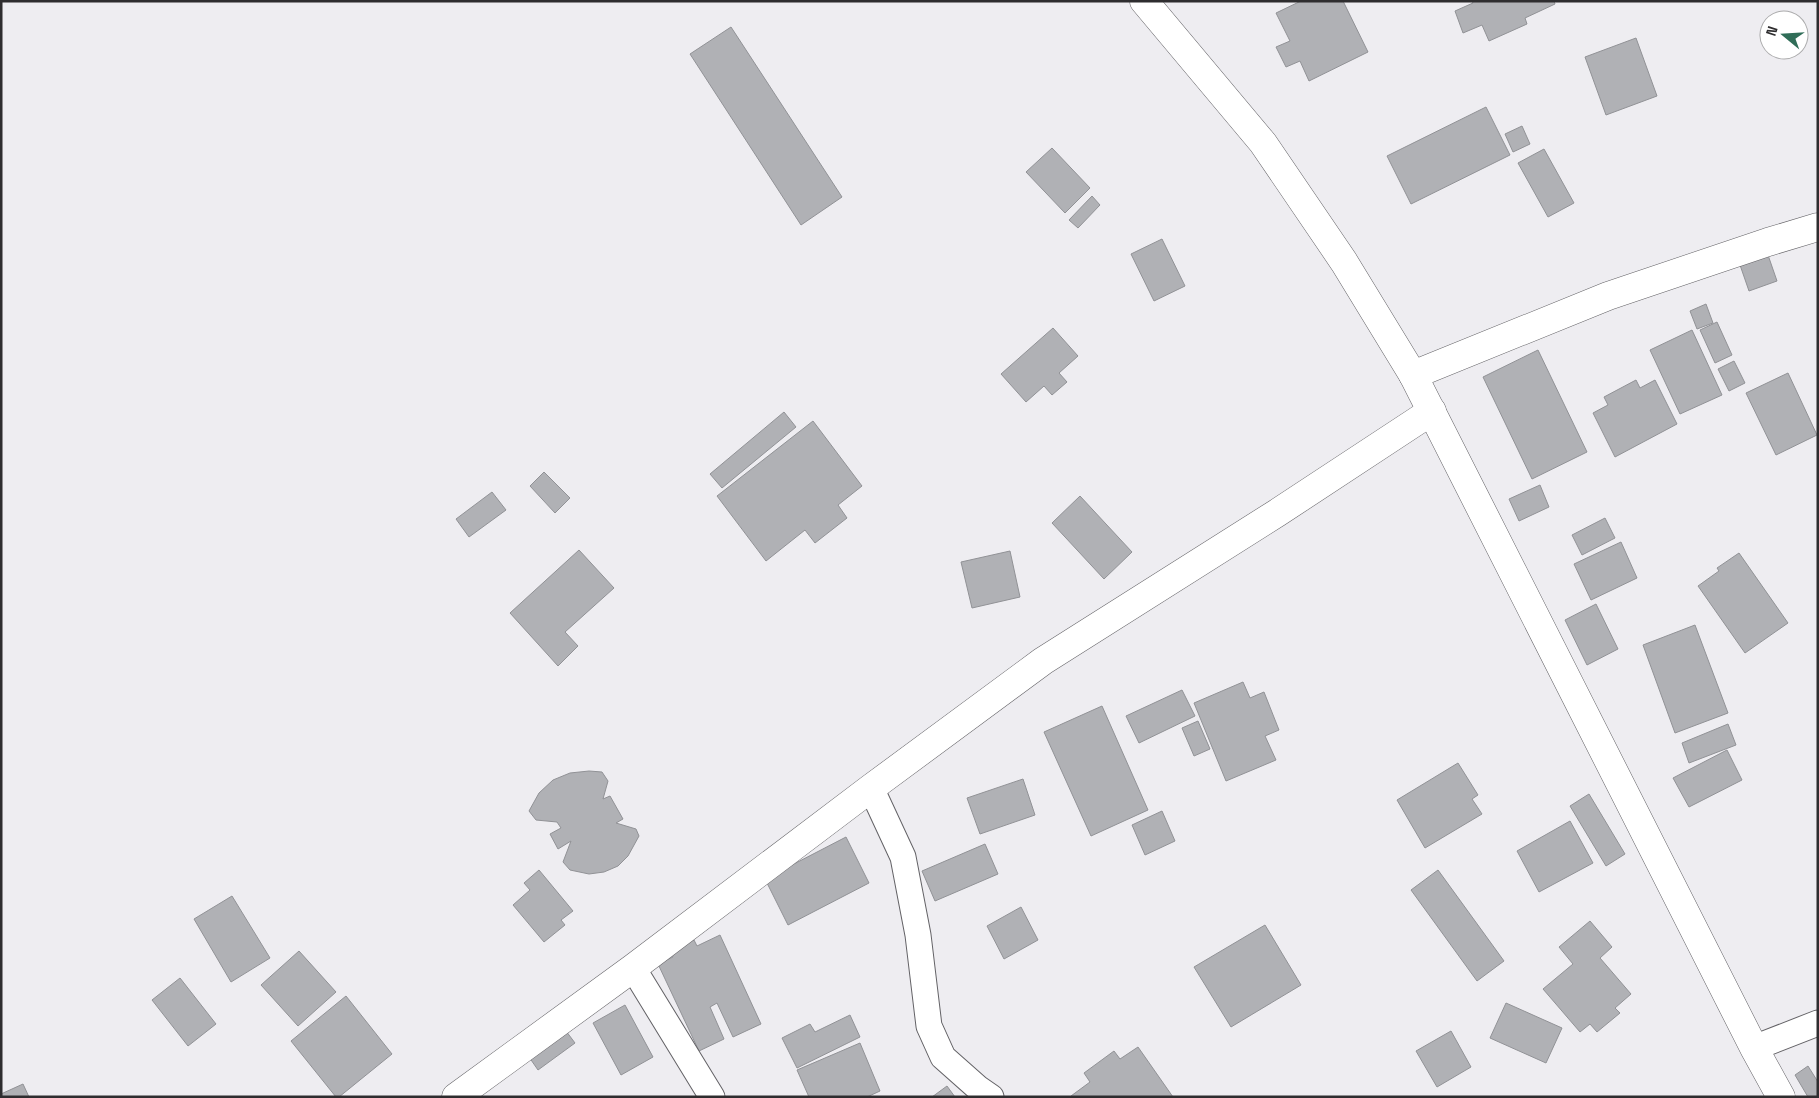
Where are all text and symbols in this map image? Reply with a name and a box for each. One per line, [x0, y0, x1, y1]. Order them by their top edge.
north arrow [1759, 10, 1809, 60]
text: N [1762, 24, 1782, 38]

